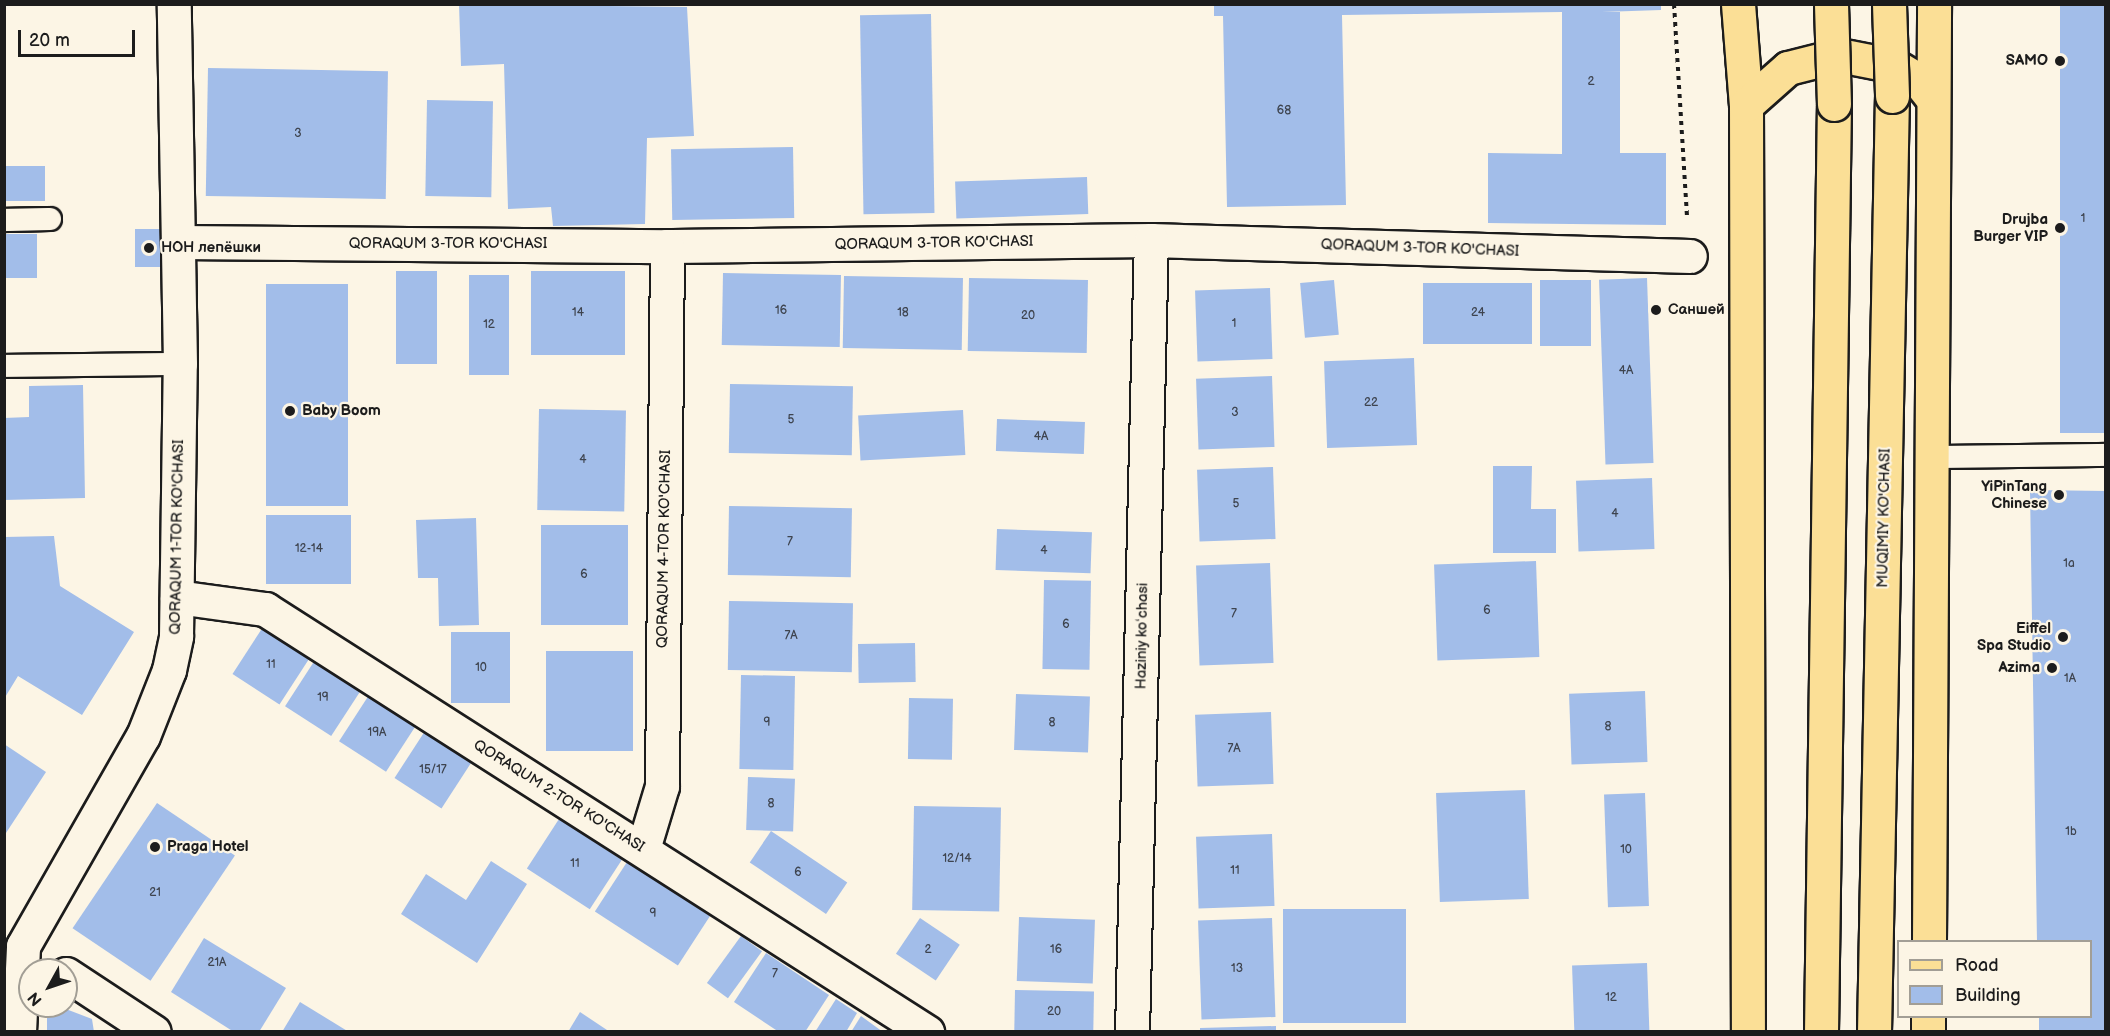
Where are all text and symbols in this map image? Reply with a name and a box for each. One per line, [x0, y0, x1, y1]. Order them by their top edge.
scale bar [21, 18, 138, 56]
text: 20 m [29, 30, 70, 51]
place label: SAMO [2006, 52, 2048, 70]
marker: SAMO [2053, 54, 2067, 68]
house number: 2 [1587, 75, 1595, 89]
house number: 68 [1277, 104, 1291, 118]
house number: 3 [294, 127, 302, 141]
place label: Drujba Burger VIP [1972, 210, 2048, 245]
house number: 1 [2081, 212, 2085, 226]
marker: Drujba Burger VIP [2053, 221, 2067, 235]
street label: QORAQUM 3-TOR KO'CHASI [835, 232, 1033, 254]
street label: QORAQUM 3-TOR KO'CHASI [349, 235, 547, 253]
street label: QORAQUM 3-TOR KO'CHASI [1320, 236, 1520, 260]
place label: НОН лепёшки [161, 239, 261, 257]
marker: НОН лепёшки [142, 241, 156, 255]
place label: Саншей [1668, 301, 1725, 319]
marker: Саншей [1649, 303, 1663, 317]
house number: 16 [775, 304, 787, 318]
house number: 14 [572, 306, 584, 320]
house number: 18 [897, 306, 909, 320]
house number: 24 [1471, 306, 1485, 320]
house number: 20 [1021, 309, 1035, 323]
house number: 1 [1232, 317, 1236, 331]
house number: 12 [483, 318, 495, 332]
house number: 4A [1619, 364, 1633, 378]
house number: 22 [1364, 396, 1378, 410]
place label: Baby Boom [302, 402, 381, 420]
marker: Baby Boom [283, 404, 297, 418]
house number: 3 [1231, 406, 1239, 420]
house number: 5 [788, 413, 794, 427]
house number: 4A [1034, 430, 1048, 444]
street label: QORAQUM 1-TOR KO'CHASI [166, 439, 188, 635]
street label: MUQIMIY KO'CHASI [1874, 448, 1894, 588]
street label: QORAQUM 4-TOR KO'CHASI [653, 450, 675, 648]
house number: 4 [579, 453, 587, 467]
place label: YiPinTang Chinese [1981, 477, 2047, 512]
marker: YiPinTang Chinese [2052, 488, 2066, 502]
house number: 5 [1233, 497, 1239, 511]
house number: 4 [1611, 507, 1619, 521]
house number: 7 [787, 535, 793, 549]
house number: 12-14 [295, 542, 323, 556]
house number: 4 [1040, 544, 1048, 558]
house number: 1a [2063, 557, 2075, 571]
house number: 6 [580, 568, 588, 582]
street label: Haziniy koʻchasi [1132, 582, 1152, 690]
house number: 6 [1483, 604, 1491, 618]
house number: 7 [1231, 607, 1237, 621]
house number: 6 [1062, 618, 1070, 632]
place label: Eiffel Spa Studio [1977, 619, 2051, 654]
house number: 7A [784, 629, 798, 643]
marker: Eiffel Spa Studio [2056, 630, 2070, 644]
house number: 11 [266, 658, 276, 672]
place label: Azima [1998, 659, 2040, 677]
house number: 10 [475, 661, 487, 675]
marker: Azima [2045, 661, 2059, 675]
house number: 1A [2064, 672, 2076, 686]
house number: 19 [317, 691, 329, 705]
house number: 9 [764, 716, 770, 730]
house number: 8 [1049, 716, 1055, 730]
house number: 8 [1605, 720, 1611, 734]
house number: 19A [368, 726, 386, 740]
street label: QORAQUM 2-TOR KO'CHASI [470, 736, 648, 856]
house number: 7A [1227, 742, 1241, 756]
house number: 15/17 [419, 763, 447, 777]
house number: 8 [768, 797, 774, 811]
house number: 1b [2065, 825, 2077, 839]
place label: Praga Hotel [167, 838, 249, 856]
marker: Praga Hotel [148, 840, 162, 854]
house number: 10 [1620, 843, 1632, 857]
house number: 12/14 [942, 852, 972, 866]
house number: 11 [570, 857, 580, 871]
house number: 11 [1230, 864, 1240, 878]
house number: 6 [794, 866, 802, 880]
house number: 21 [149, 886, 161, 900]
house number: 9 [650, 907, 656, 921]
legend [1897, 940, 2092, 1018]
house number: 2 [924, 943, 932, 957]
house number: 16 [1050, 943, 1062, 957]
text: Road [1955, 955, 1999, 976]
house number: 21A [208, 956, 226, 970]
north arrow [18, 958, 78, 1018]
house number: 13 [1231, 962, 1243, 976]
house number: 7 [772, 967, 778, 981]
text: Building [1955, 985, 2021, 1006]
text: N [24, 988, 47, 1009]
house number: 12 [1605, 991, 1617, 1005]
house number: 20 [1047, 1005, 1061, 1019]

